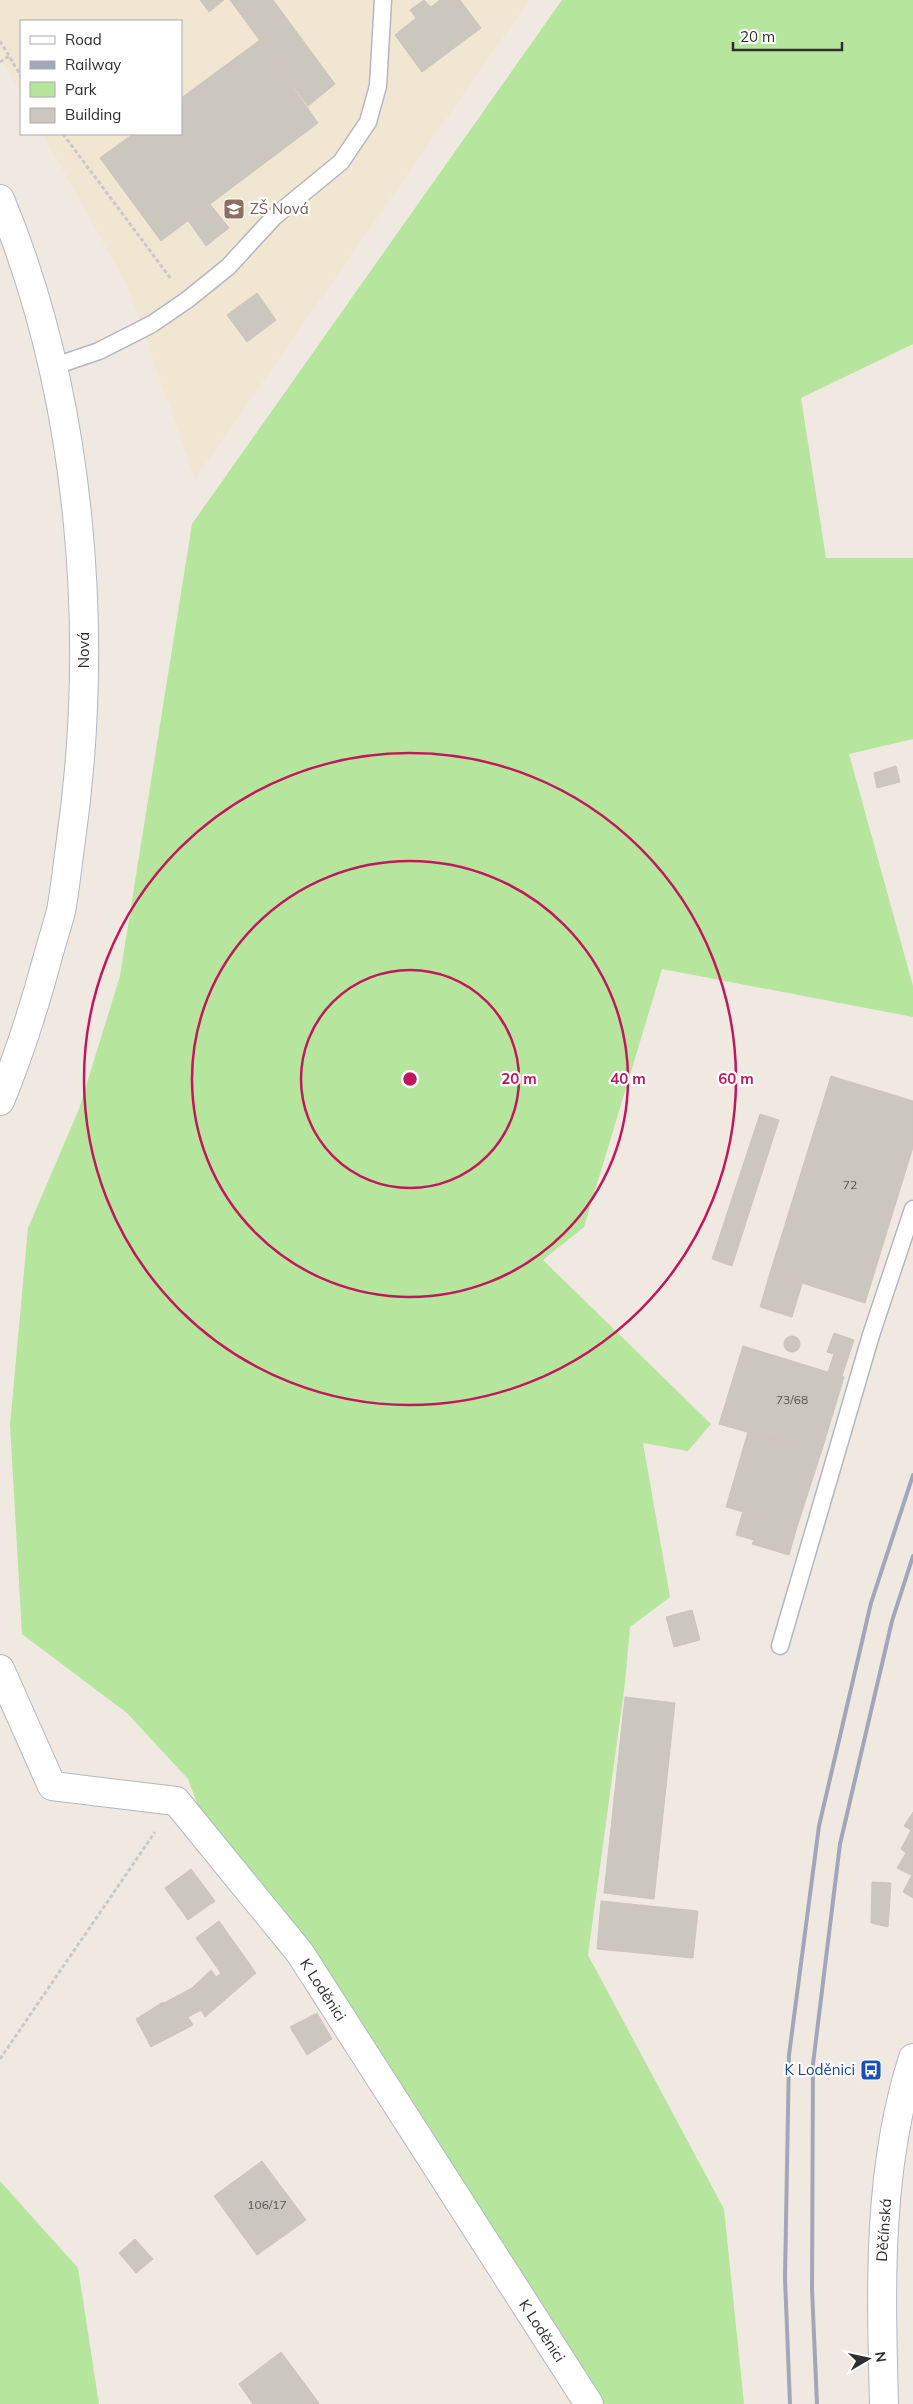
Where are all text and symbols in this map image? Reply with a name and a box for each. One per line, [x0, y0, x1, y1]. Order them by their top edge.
legend [20, 20, 182, 135]
scale bar [733, 20, 842, 52]
text: 20 m [740, 27, 775, 46]
text: Road [65, 30, 102, 49]
text: Railway [65, 55, 121, 74]
text: Park [65, 80, 97, 99]
text: Building [65, 105, 121, 124]
school or university icon: ZŠ Nová [222, 197, 246, 221]
place label: ZŠ Nová [250, 199, 309, 218]
street label: Nová [74, 632, 93, 668]
text: 20 m [501, 1069, 537, 1088]
text: 40 m [610, 1069, 646, 1088]
text: 60 m [718, 1069, 754, 1088]
centre of rings [401, 1070, 419, 1088]
house number: 72 [843, 1177, 857, 1192]
house number: 73/68 [776, 1392, 808, 1407]
street label: K Loděnici [296, 1955, 351, 2025]
bus stop icon: K Loděnici [859, 2058, 883, 2082]
place label: K Loděnici [784, 2060, 855, 2079]
house number: 106/17 [247, 2197, 287, 2212]
street label: Děčínská [872, 2198, 895, 2262]
street label: K Loděnici [515, 2296, 570, 2366]
north arrow [843, 2334, 893, 2384]
text: N [871, 2350, 891, 2364]

